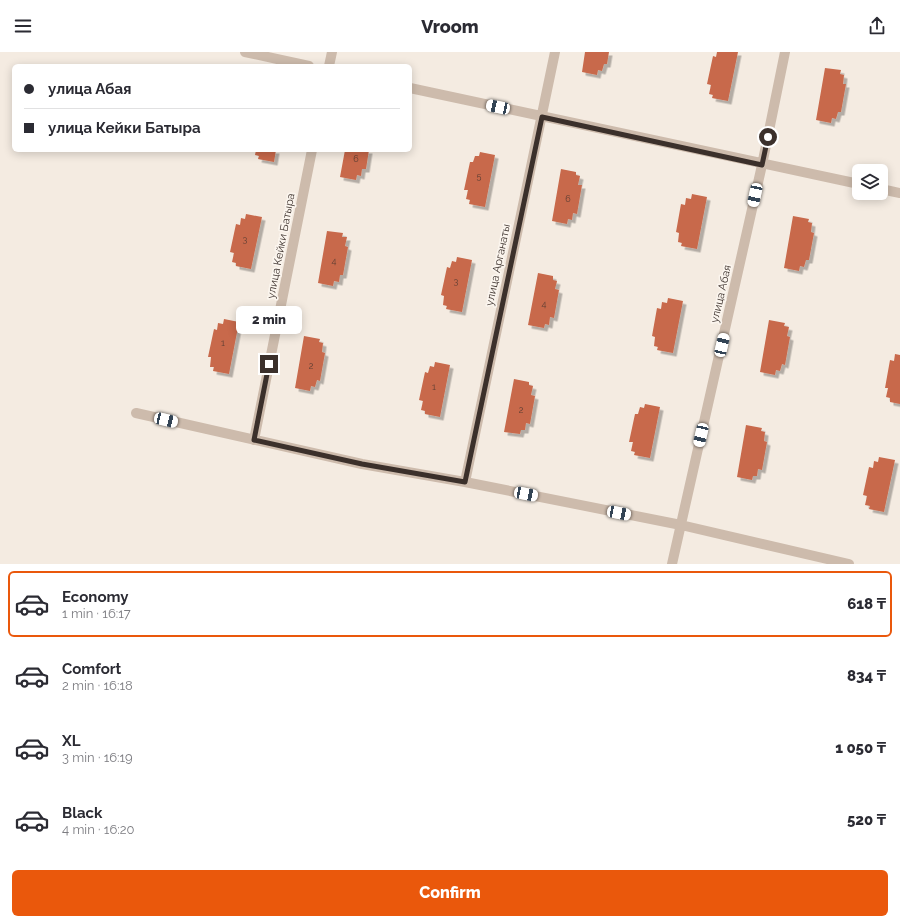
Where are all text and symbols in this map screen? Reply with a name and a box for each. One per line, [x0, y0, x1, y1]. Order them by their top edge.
icon: menu [12, 15, 34, 37]
icon: share [866, 15, 888, 37]
text: Vroom [421, 16, 479, 37]
text: улица Абая [48, 80, 131, 98]
car [485, 99, 511, 115]
text: улица Кейки Батыра [48, 119, 201, 137]
route start [759, 128, 777, 146]
house number: 6 [353, 154, 359, 164]
map controls [852, 164, 888, 200]
button: layers [852, 164, 888, 200]
house number: 5 [477, 171, 482, 181]
car [747, 182, 763, 208]
street label: улица Кейки Батыра [264, 192, 298, 300]
house number: 6 [565, 194, 571, 204]
street label: улица Арганаты [483, 223, 513, 307]
house number: 3 [243, 234, 248, 244]
house number: 4 [332, 256, 337, 266]
street label: улица Абая [708, 264, 734, 324]
house number: 3 [454, 276, 459, 286]
house number: 4 [542, 299, 547, 309]
callout: 2 min [236, 306, 302, 334]
text: 2 min [252, 312, 286, 327]
car [713, 332, 731, 358]
house number: 1 [221, 338, 225, 348]
route end [260, 355, 278, 373]
house number: 2 [309, 361, 314, 371]
house number: 1 [432, 382, 436, 392]
house number: 2 [519, 405, 524, 415]
car [153, 411, 179, 429]
car [692, 422, 710, 448]
car [513, 486, 539, 502]
car [606, 505, 632, 521]
icon: car [14, 586, 50, 622]
text: Economy [62, 588, 129, 606]
text: 618 ₸ [847, 595, 886, 613]
text: 1 min · 16:17 [62, 606, 131, 621]
icon: car [14, 658, 50, 694]
text: Comfort [62, 660, 121, 678]
text: 834 ₸ [847, 667, 886, 685]
text: 2 min · 16:18 [62, 678, 133, 693]
icon: car [14, 730, 50, 766]
text: XL [62, 732, 80, 750]
text: 1 050 ₸ [835, 739, 886, 757]
text: 3 min · 16:19 [62, 750, 133, 765]
icon: car [14, 802, 50, 838]
text: Black [62, 804, 102, 822]
text: 520 ₸ [847, 811, 886, 829]
text: 4 min · 16:20 [62, 822, 134, 837]
button: Confirm [12, 870, 888, 916]

